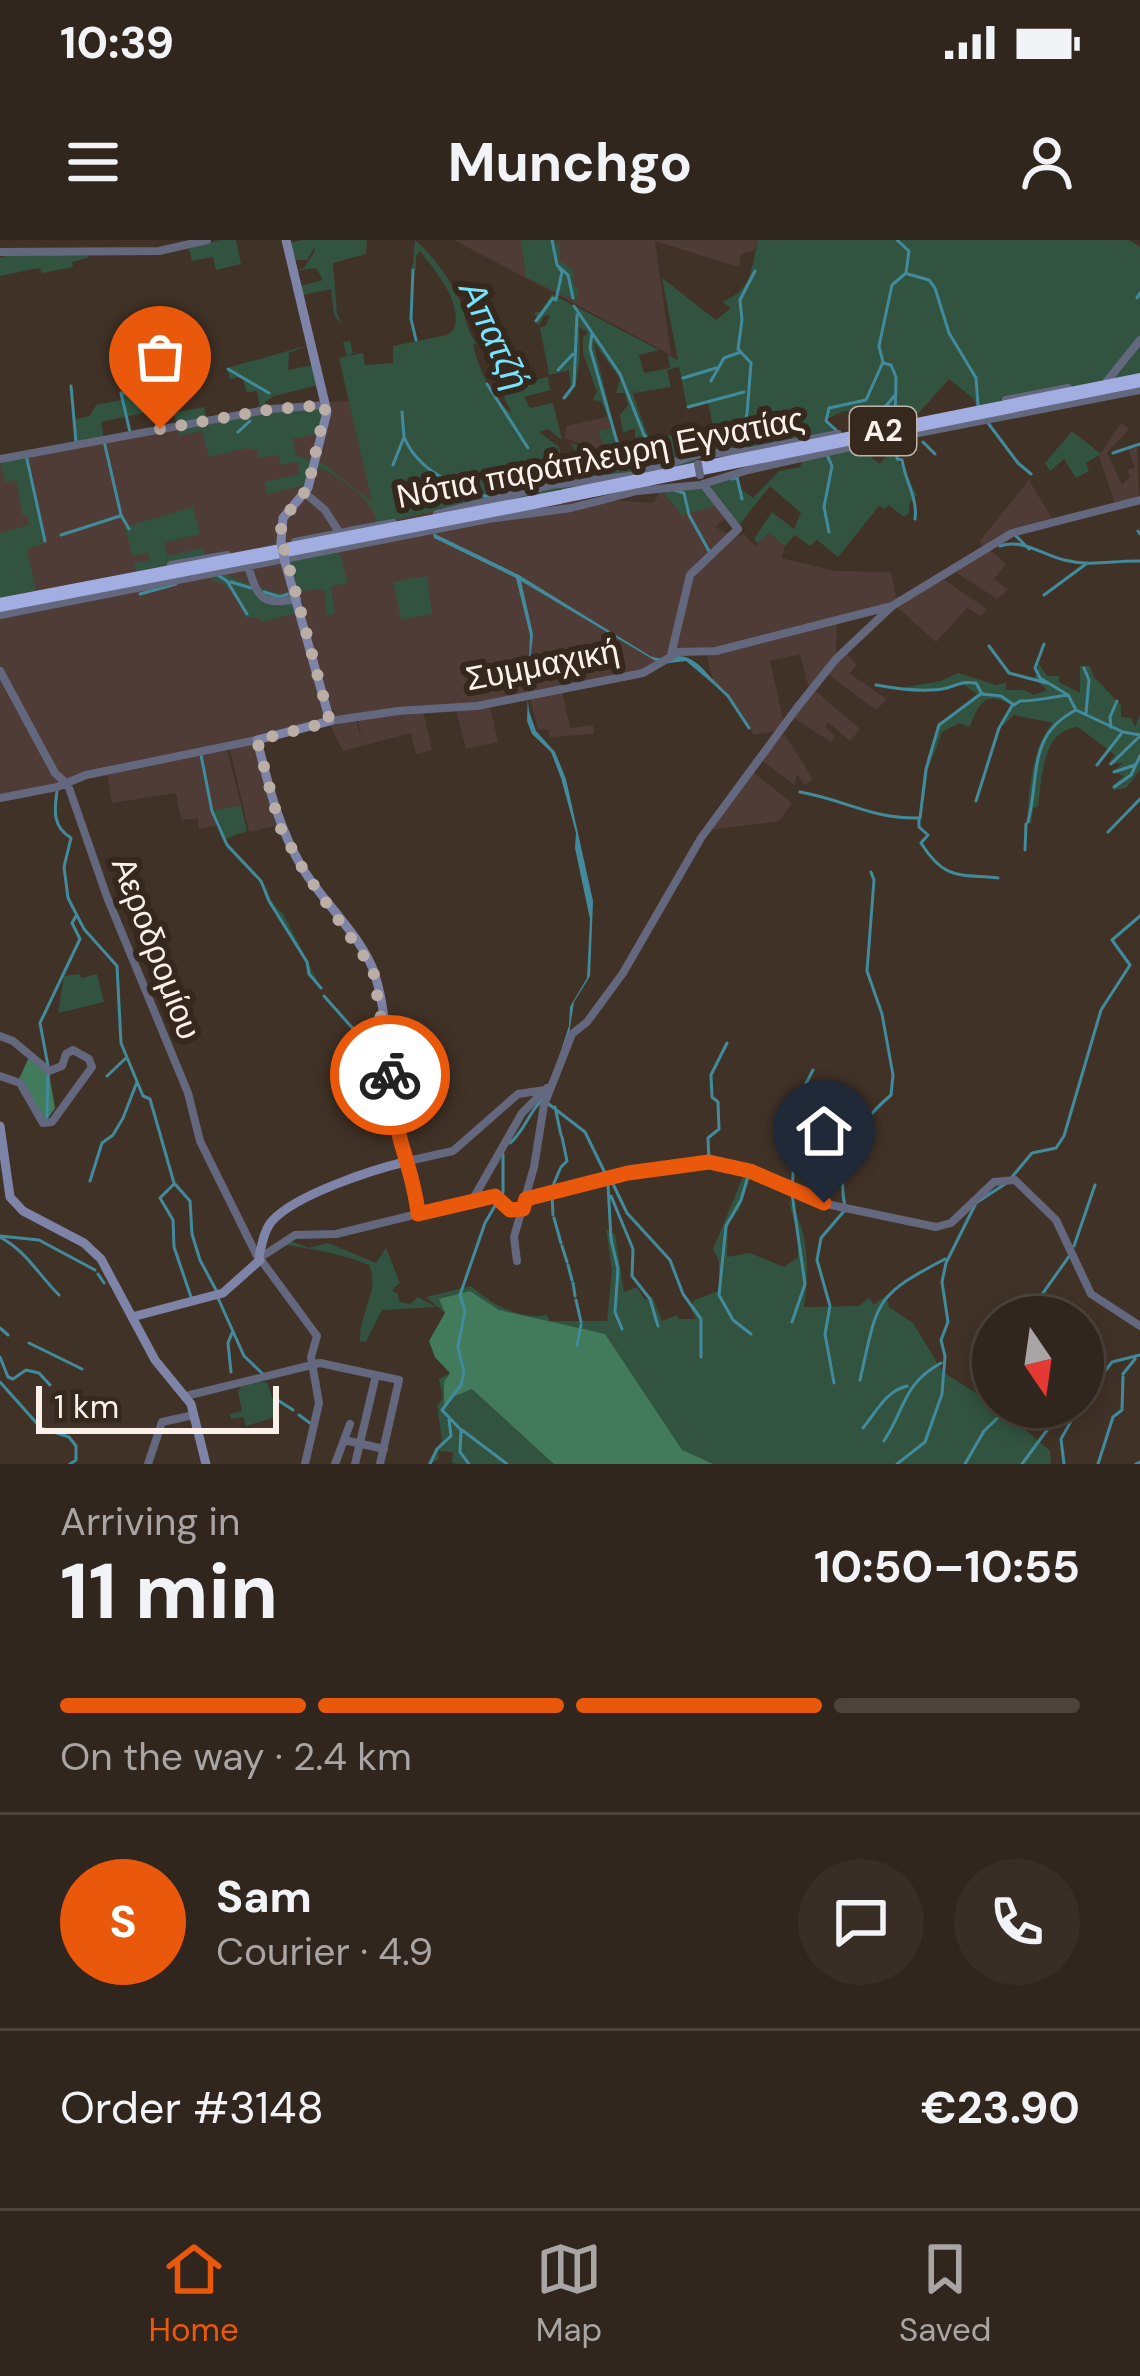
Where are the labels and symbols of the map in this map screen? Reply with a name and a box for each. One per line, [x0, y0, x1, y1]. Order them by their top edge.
water label: Απατζή [448, 271, 540, 397]
pin [109, 306, 211, 429]
street label: Νότια παράπλευρη Εγνατίας [393, 397, 807, 518]
road number: Α2 [850, 407, 916, 455]
street label: Συμμαχική [462, 629, 622, 700]
street label: Αεροδρομίου [102, 851, 211, 1046]
courier [330, 1015, 450, 1135]
pin [773, 1080, 875, 1203]
north arrow [972, 1296, 1104, 1428]
scale bar [36, 1380, 279, 1433]

